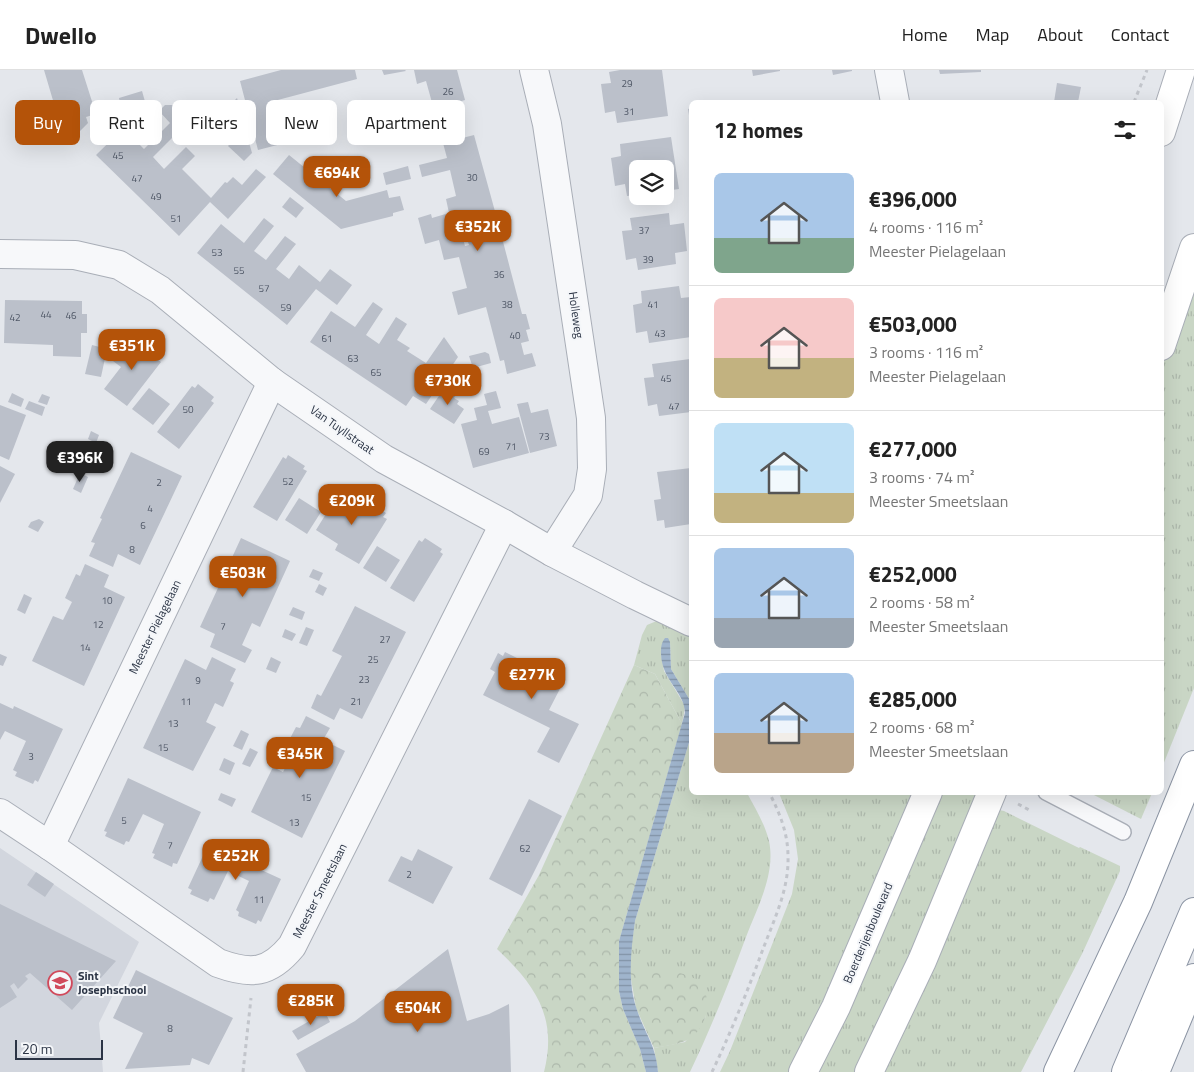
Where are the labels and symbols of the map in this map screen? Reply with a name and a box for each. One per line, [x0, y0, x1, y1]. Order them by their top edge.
house number: 29 [621, 76, 633, 91]
house number: 26 [442, 84, 454, 99]
house number: 31 [623, 104, 635, 119]
house number: 45 [112, 148, 124, 163]
pin: €694K [302, 156, 372, 198]
house number: 30 [466, 170, 478, 185]
house number: 47 [131, 171, 143, 186]
house number: 49 [150, 189, 162, 204]
pin: €352K [443, 210, 513, 252]
house number: 51 [170, 211, 182, 226]
house number: 37 [638, 223, 650, 238]
house number: 53 [211, 245, 223, 260]
house number: 39 [642, 252, 654, 267]
house number: 55 [233, 263, 245, 278]
house number: 36 [493, 267, 505, 282]
house number: 57 [258, 281, 270, 296]
street label: Holleweg [564, 290, 589, 340]
house number: 38 [501, 297, 513, 312]
house number: 41 [647, 297, 659, 312]
house number: 59 [280, 300, 292, 315]
house number: 44 [40, 307, 52, 322]
house number: 46 [65, 308, 77, 323]
house number: 42 [9, 310, 21, 325]
house number: 43 [654, 326, 666, 341]
pin: €351K [97, 328, 167, 371]
house number: 40 [509, 328, 521, 343]
house number: 61 [321, 331, 333, 346]
house number: 63 [347, 351, 359, 366]
pin: €730K [413, 364, 483, 406]
house number: 65 [370, 365, 382, 380]
house number: 45 [660, 371, 672, 386]
house number: 47 [668, 399, 680, 414]
street label: Van Tuyllstraat [306, 400, 379, 459]
house number: 50 [182, 402, 194, 417]
house number: 73 [538, 429, 550, 444]
house number: 71 [505, 439, 517, 454]
pin: €396K [45, 440, 115, 483]
house number: 69 [478, 444, 490, 459]
house number: 52 [282, 474, 294, 489]
house number: 2 [156, 475, 162, 490]
pin: €209K [317, 484, 387, 526]
house number: 4 [147, 501, 153, 516]
house number: 6 [140, 518, 146, 533]
house number: 8 [129, 542, 135, 557]
pin: €503K [208, 556, 278, 598]
street label: Meester Pielagelaan [123, 576, 186, 677]
house number: 10 [101, 593, 113, 608]
house number: 12 [92, 617, 104, 632]
house number: 7 [220, 619, 226, 634]
house number: 27 [379, 632, 391, 647]
house number: 14 [79, 640, 91, 655]
house number: 25 [367, 652, 379, 667]
pin: €277K [497, 658, 567, 700]
house number: 23 [358, 672, 370, 687]
house number: 9 [195, 673, 201, 688]
house number: 11 [180, 694, 192, 709]
house number: 21 [350, 694, 362, 709]
house number: 13 [167, 716, 179, 731]
pin: €345K [265, 736, 335, 779]
house number: 15 [157, 740, 169, 755]
house number: 3 [28, 749, 34, 764]
house number: 15 [300, 790, 312, 805]
house number: 5 [121, 813, 127, 828]
house number: 13 [288, 815, 300, 830]
house number: 7 [167, 838, 173, 853]
pin: €252K [201, 838, 271, 881]
street label: Meester Smeetslaan [287, 840, 352, 942]
house number: 62 [519, 841, 531, 856]
house number: 2 [406, 867, 412, 882]
street label: Boerderijenboulevard [838, 879, 897, 986]
house number: 11 [253, 892, 265, 907]
place label: Sint Josephschool [78, 966, 147, 999]
school or university icon: Sint Josephschool [47, 970, 73, 996]
pin: €285K [276, 984, 346, 1026]
pin: €504K [383, 990, 453, 1033]
house number: 8 [167, 1021, 173, 1036]
scale bar [15, 1037, 102, 1060]

